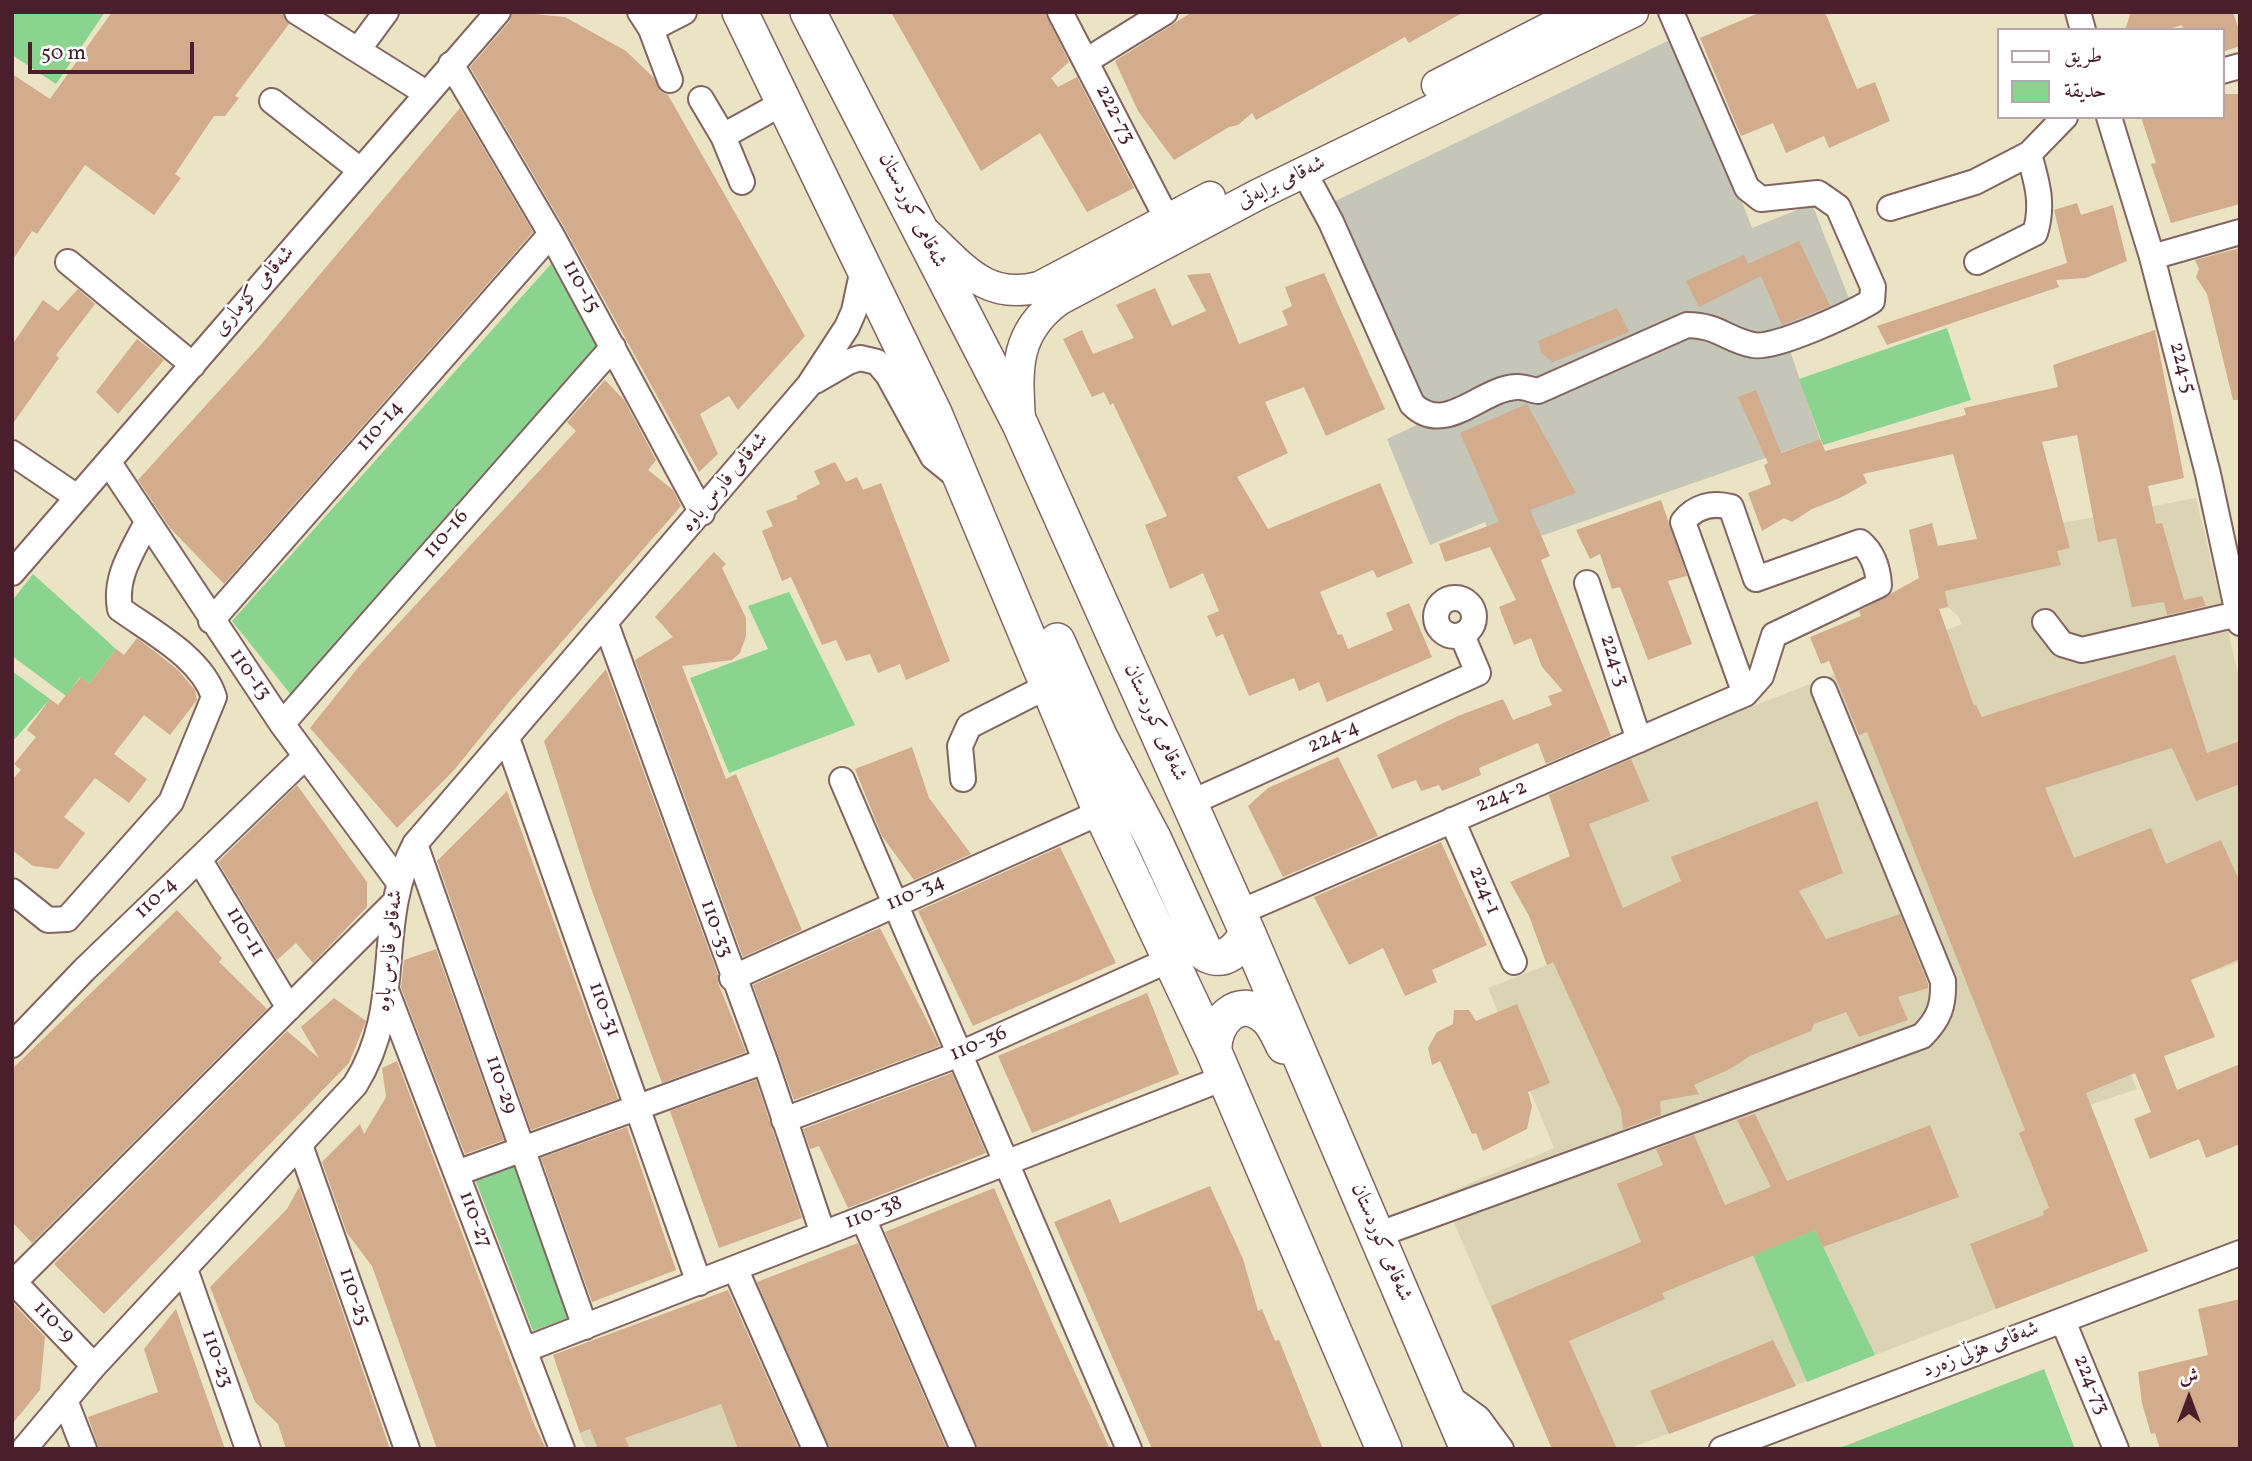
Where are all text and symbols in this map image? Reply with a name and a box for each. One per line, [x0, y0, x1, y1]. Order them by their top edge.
scale bar [32, 28, 198, 72]
legend [1996, 28, 2224, 119]
text: 50 m [41, 39, 86, 68]
text: طريق [2064, 42, 2102, 71]
text: حديقة [2064, 77, 2107, 106]
street label: 222-73 [1088, 81, 1140, 149]
street label: شەقامی کوردستان [871, 149, 951, 273]
street label: شەقامی برایەتی [1234, 152, 1330, 216]
street label: شەقامی کۆماری [209, 242, 301, 342]
street label: 110-15 [555, 256, 605, 318]
street label: 224-5 [2162, 339, 2200, 397]
street label: 110-14 [352, 396, 410, 458]
street label: شەقامی فارس باوە [677, 428, 775, 538]
street label: 110-16 [419, 505, 475, 565]
street label: 224-3 [1593, 632, 1633, 690]
street label: 110-13 [222, 644, 276, 706]
street label: شەقامی کوردستان [1117, 660, 1191, 786]
street label: 224-4 [1304, 716, 1364, 760]
street label: 224-2 [1472, 776, 1532, 820]
street label: 224-1 [1462, 863, 1504, 919]
street label: 110-34 [883, 870, 949, 918]
street label: 110-4 [130, 873, 184, 925]
street label: شەقامی فارس باوە [372, 889, 410, 1013]
street label: 110-33 [693, 897, 737, 961]
street label: 110-11 [219, 903, 269, 963]
street label: 110-31 [581, 979, 625, 1041]
street label: 110-36 [947, 1022, 1011, 1068]
street label: 110-29 [478, 1052, 522, 1118]
street label: شەقامی کوردستان [1344, 1180, 1416, 1306]
street label: 110-27 [452, 1188, 496, 1252]
street label: 110-38 [842, 1192, 906, 1236]
street label: 110-25 [331, 1265, 375, 1329]
street label: 110-9 [27, 1297, 79, 1349]
street label: شەقامی هۆڵی زەرد [1919, 1317, 2043, 1385]
street label: 110-23 [194, 1327, 238, 1391]
street label: 224-73 [2066, 1351, 2114, 1419]
north arrow [2154, 1363, 2224, 1433]
text: ش [2180, 1364, 2198, 1390]

